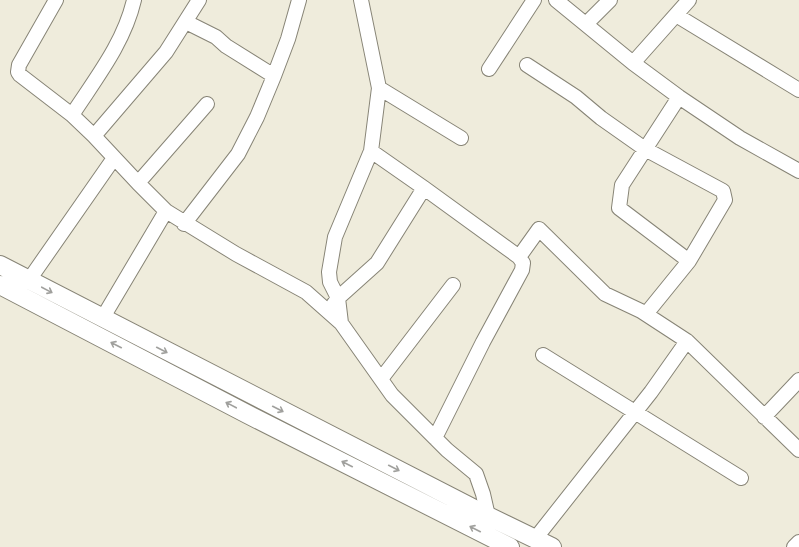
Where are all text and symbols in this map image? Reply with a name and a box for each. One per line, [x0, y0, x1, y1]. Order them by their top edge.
one-way arrow [41, 287, 53, 294]
one-way arrow [110, 341, 122, 348]
one-way arrow [156, 346, 168, 354]
one-way arrow [225, 401, 237, 408]
one-way arrow [272, 406, 284, 413]
one-way arrow [341, 460, 353, 468]
one-way arrow [388, 465, 400, 472]
one-way arrow [469, 525, 481, 533]

